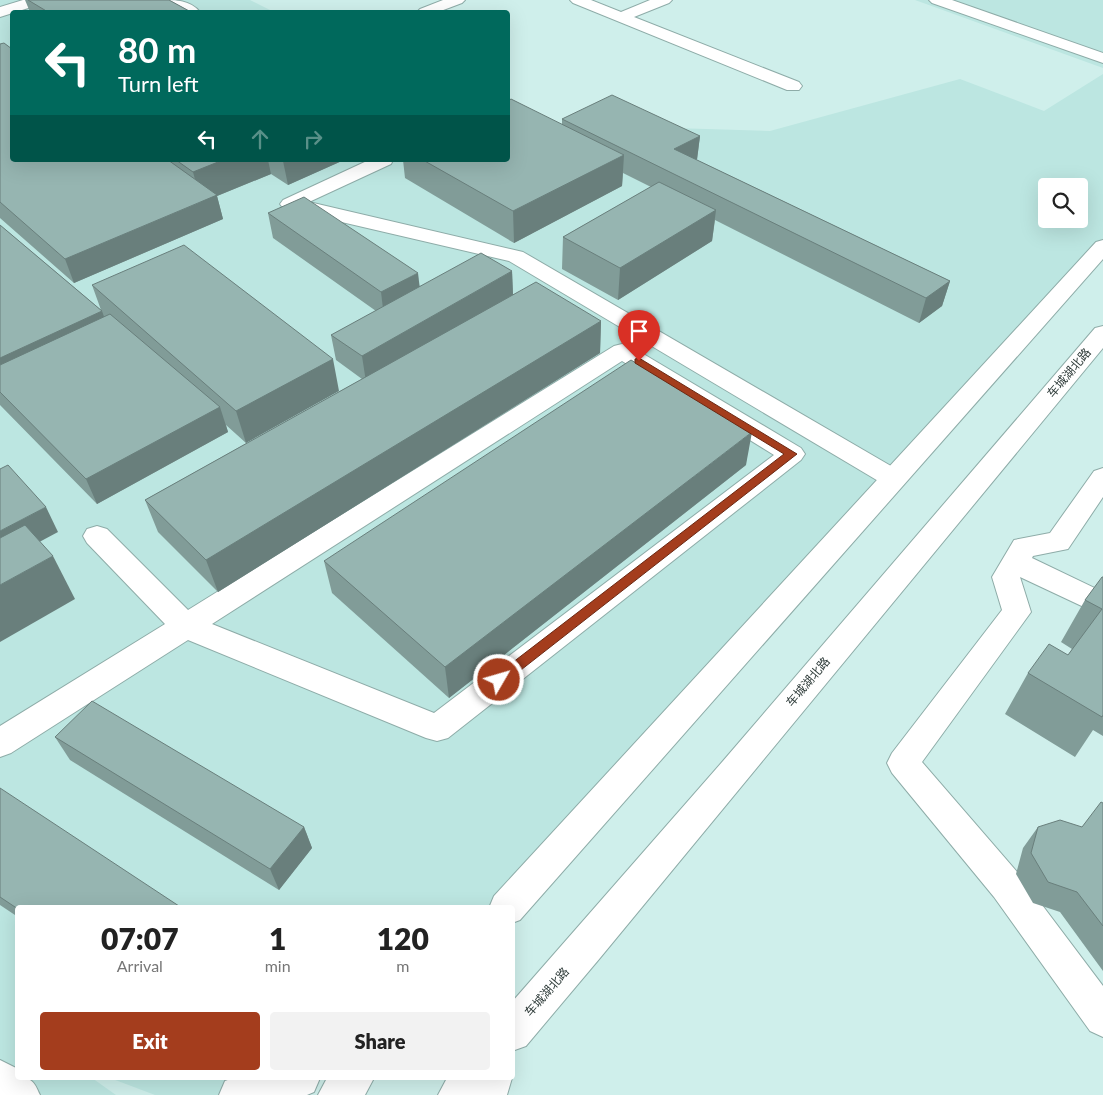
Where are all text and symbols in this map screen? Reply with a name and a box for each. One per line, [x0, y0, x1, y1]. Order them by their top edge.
text: 80 m [118, 28, 196, 70]
icon: left [35, 30, 100, 95]
text: Turn left [118, 70, 199, 97]
icon: left [193, 125, 221, 153]
icon: ahead [246, 125, 274, 153]
icon: right [299, 125, 327, 153]
map controls [1038, 178, 1088, 228]
button: search [1038, 178, 1088, 228]
pin [618, 310, 660, 361]
icon: arrive [625, 317, 653, 345]
street label: 车城湖北路 [1044, 345, 1094, 400]
position arrow [472, 653, 524, 705]
street label: 车城湖北路 [783, 654, 833, 709]
text: 07:07 [101, 920, 179, 956]
text: 1 [269, 920, 286, 956]
text: 120 [377, 920, 429, 956]
text: Arrival [117, 956, 163, 975]
text: min [265, 956, 291, 975]
text: m [396, 956, 409, 975]
street label: 车城湖北路 [521, 964, 572, 1019]
button: Exit [40, 1012, 260, 1070]
button: Share [270, 1012, 490, 1070]

